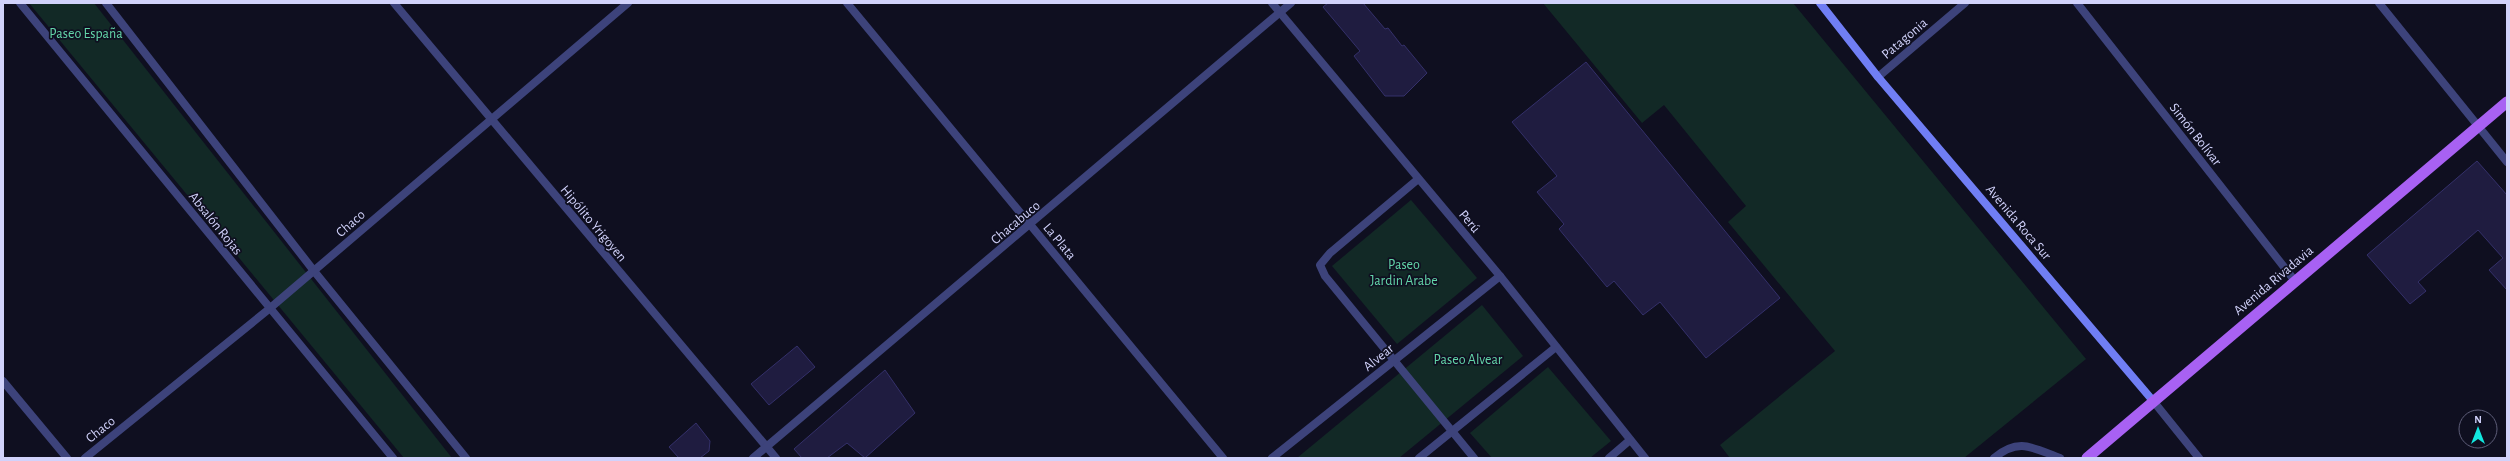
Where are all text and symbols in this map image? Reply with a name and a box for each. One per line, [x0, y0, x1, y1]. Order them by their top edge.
street label: Patagonia [1879, 15, 1931, 62]
park label: Paseo España [49, 27, 123, 41]
street label: Simón Bolívar [2167, 101, 2224, 169]
street label: Hipólito Yrigoyen [557, 183, 629, 264]
street label: Avenida Roca Sur [1983, 183, 2054, 263]
street label: Absalón Rojas [186, 190, 245, 258]
street label: Chacabuco [988, 198, 1043, 247]
street label: Chaco [334, 207, 368, 240]
street label: Perú [1456, 208, 1483, 236]
street label: La Plata [1040, 221, 1079, 263]
street label: Avenida Rivadavia [2231, 243, 2317, 318]
park label: Paseo Jardin Arabe [1370, 258, 1438, 288]
street label: Alvear [1361, 341, 1397, 374]
park label: Paseo Alvear [1434, 353, 1503, 367]
north arrow [2458, 409, 2498, 449]
street label: Chaco [83, 414, 118, 446]
text: N [2474, 414, 2482, 425]

